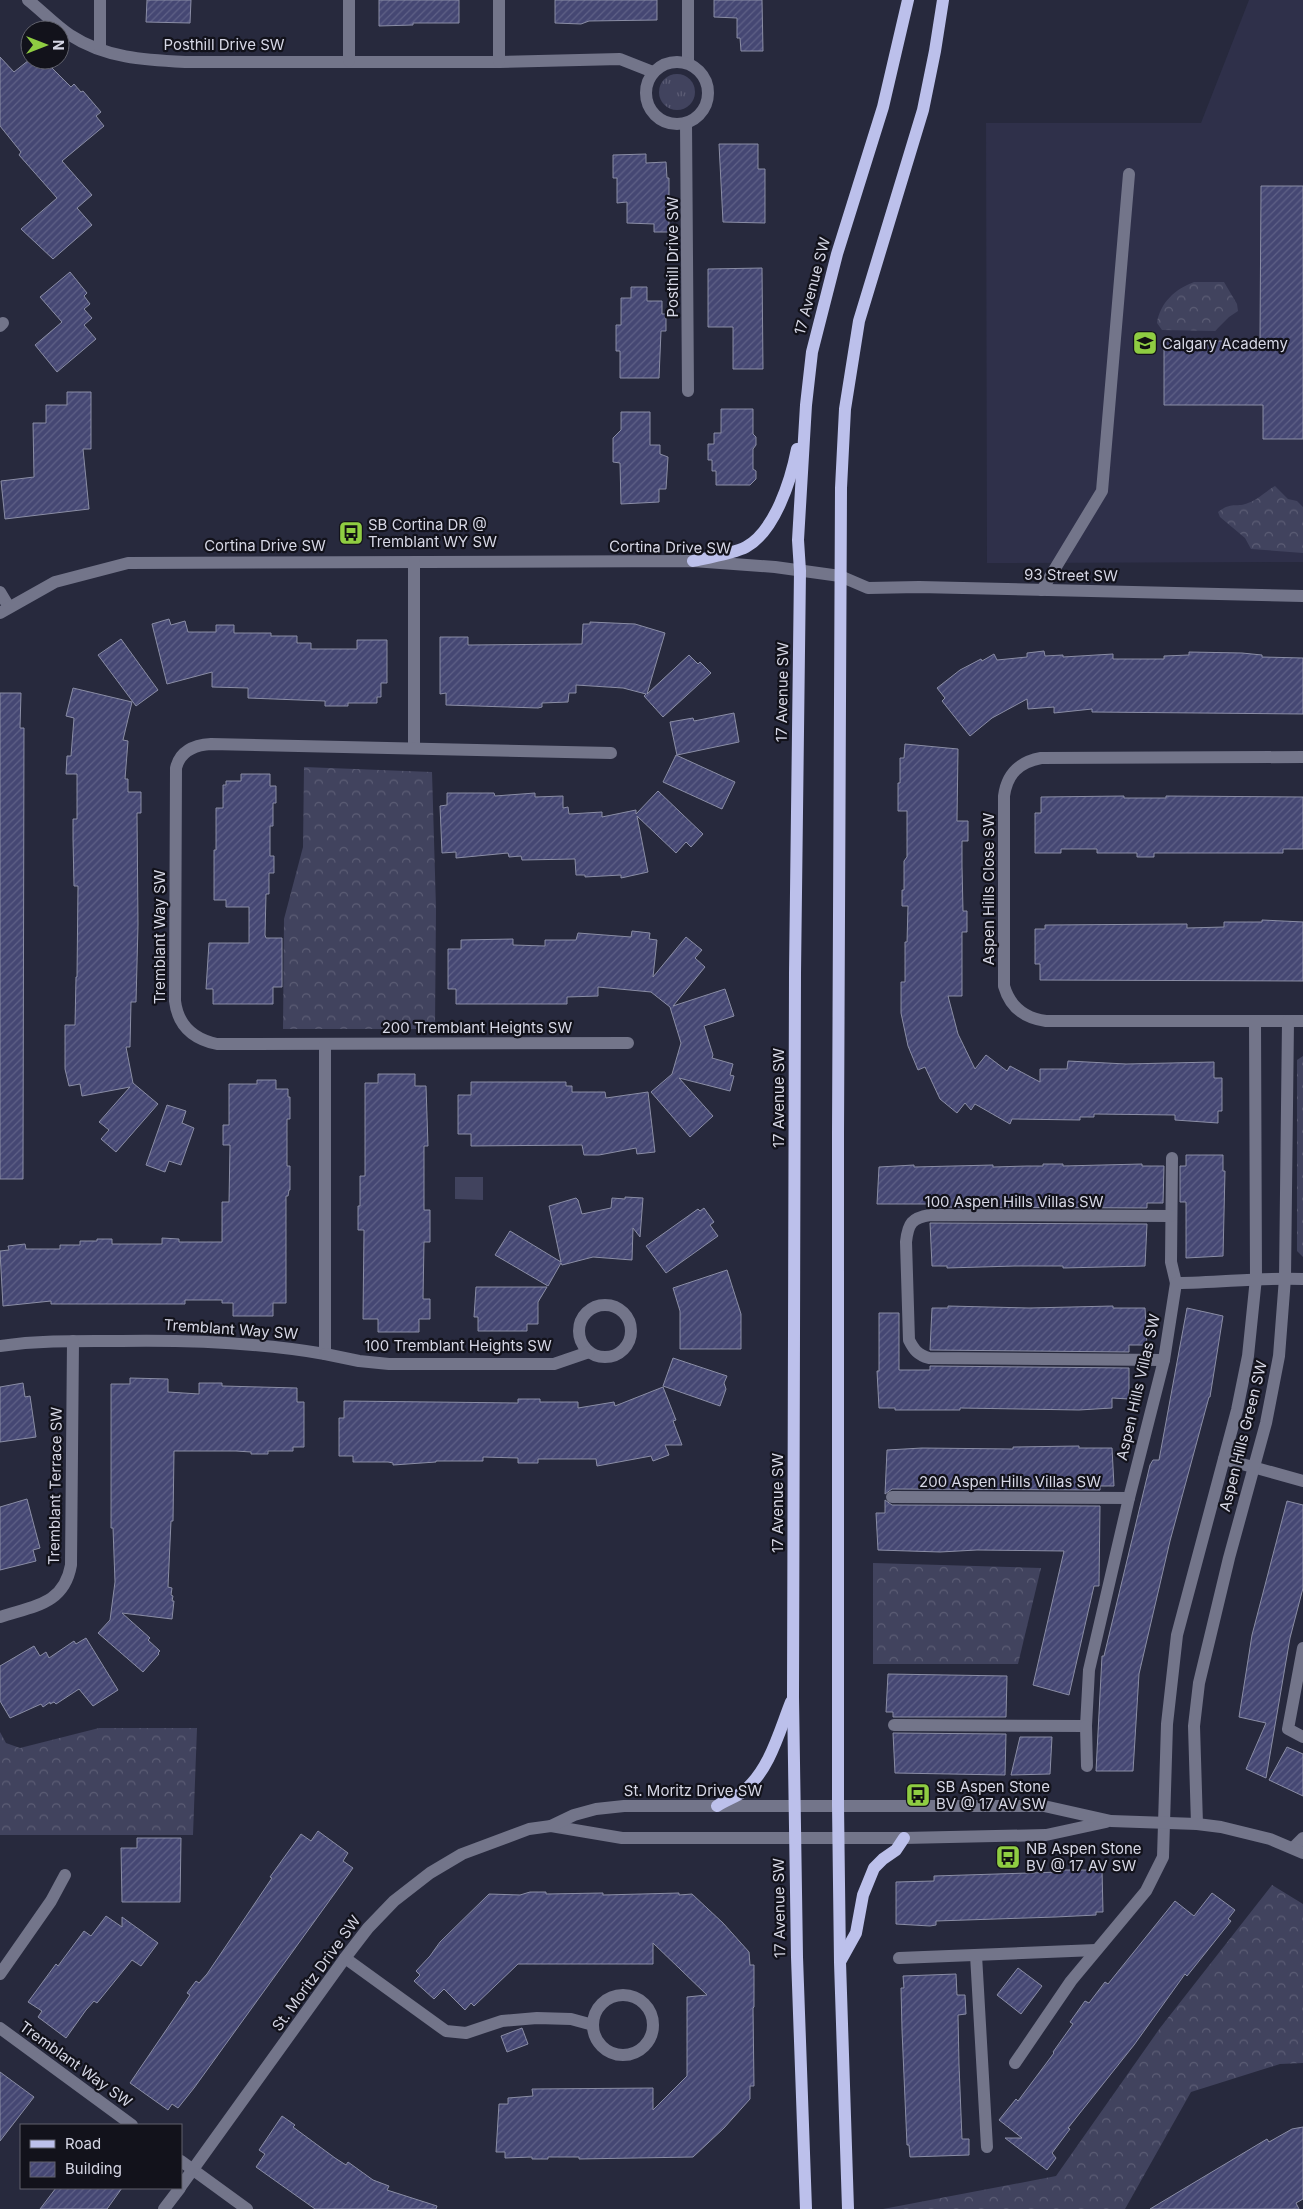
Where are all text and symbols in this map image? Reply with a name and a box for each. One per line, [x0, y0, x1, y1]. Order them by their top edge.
north arrow [20, 20, 70, 70]
street label: Posthill Drive SW [163, 35, 285, 54]
text: N [50, 40, 67, 50]
street label: Posthill Drive SW [663, 196, 682, 318]
street label: 17 Avenue SW [790, 235, 834, 337]
school or university icon: Calgary Academy [1132, 330, 1158, 356]
place label: Calgary Academy [1162, 334, 1289, 353]
place label: SB Cortina DR @ Tremblant WY SW [368, 515, 497, 551]
bus stop icon: SB Cortina DR @ Tremblant WY SW [338, 520, 364, 546]
street label: Cortina Drive SW [204, 536, 326, 555]
street label: Cortina Drive SW [609, 536, 731, 558]
street label: 93 Street SW [1024, 565, 1118, 585]
street label: 17 Avenue SW [772, 642, 792, 742]
street label: Aspen Hills Close SW [979, 813, 998, 965]
street label: Tremblant Way SW [150, 869, 169, 1004]
street label: 200 Tremblant Heights SW [382, 1018, 572, 1037]
street label: 17 Avenue SW [769, 1048, 788, 1148]
street label: 100 Aspen Hills Villas SW [925, 1192, 1104, 1211]
street label: Aspen Hills Villas SW [1112, 1312, 1164, 1462]
street label: Tremblant Way SW [163, 1315, 299, 1343]
street label: 100 Tremblant Heights SW [364, 1336, 552, 1355]
street label: Aspen Hills Green SW [1215, 1358, 1271, 1514]
street label: Tremblant Terrace SW [44, 1406, 66, 1565]
street label: 17 Avenue SW [768, 1453, 787, 1553]
street label: 200 Aspen Hills Villas SW [919, 1472, 1101, 1491]
place label: SB Aspen Stone BV @ 17 AV SW [936, 1777, 1050, 1813]
street label: St. Moritz Drive SW [624, 1781, 762, 1800]
bus stop icon: SB Aspen Stone BV @ 17 AV SW [905, 1782, 931, 1808]
place label: NB Aspen Stone BV @ 17 AV SW [1026, 1839, 1142, 1875]
bus stop icon: NB Aspen Stone BV @ 17 AV SW [995, 1844, 1021, 1870]
street label: 17 Avenue SW [769, 1858, 789, 1958]
street label: St. Moritz Drive SW [268, 1911, 364, 2035]
street label: Tremblant Way SW [16, 2017, 136, 2111]
legend [20, 2124, 182, 2189]
text: Road [65, 2134, 101, 2153]
text: Building [65, 2159, 122, 2178]

